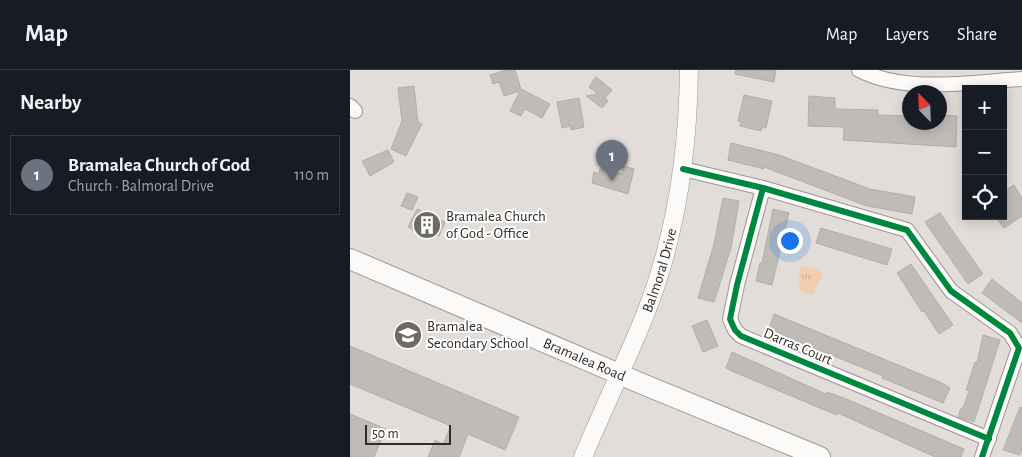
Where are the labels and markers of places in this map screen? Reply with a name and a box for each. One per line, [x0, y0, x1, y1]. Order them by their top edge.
pin: 1 [596, 140, 628, 181]
place label: Bramalea Church of God - Office [446, 209, 546, 241]
building icon: Bramalea Church of God - Office [412, 210, 442, 240]
place label: Bramalea Secondary School [427, 319, 529, 351]
school or university icon: Bramalea Secondary School [393, 320, 423, 350]

